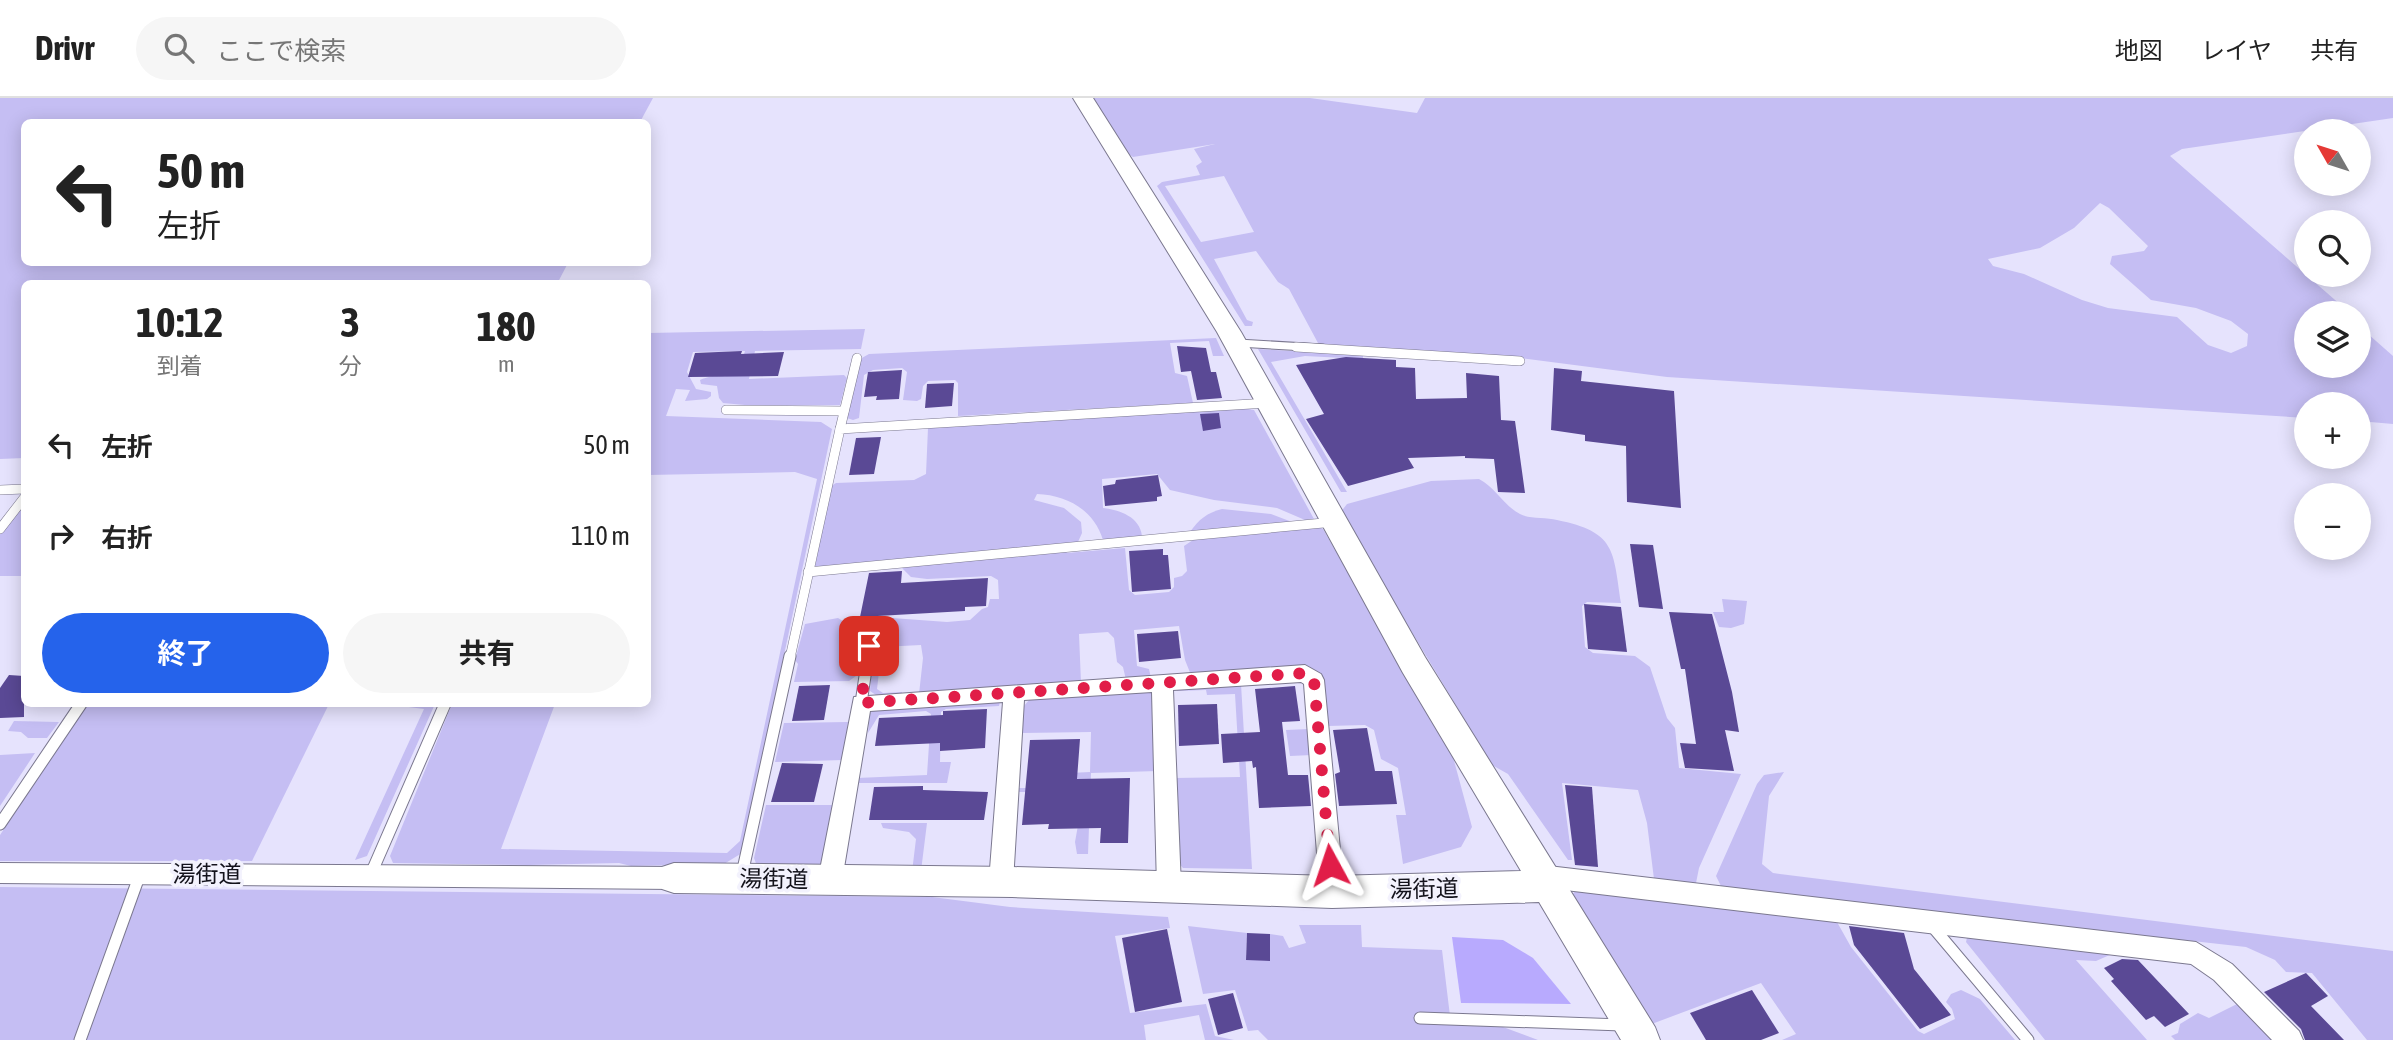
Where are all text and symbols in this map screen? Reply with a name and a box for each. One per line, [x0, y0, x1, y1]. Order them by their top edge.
search box [136, 17, 626, 80]
text: Drivr [35, 29, 94, 67]
icon: search [160, 29, 198, 67]
text: ここで検索 [216, 36, 346, 66]
text: 地図 [2115, 37, 2163, 64]
text: レイヤ [2201, 37, 2272, 64]
text: 共有 [2310, 37, 2358, 64]
north arrow [2294, 119, 2371, 196]
map controls [2294, 119, 2371, 560]
text: 50 m [157, 142, 245, 198]
icon: left [42, 147, 133, 238]
text: 左折 [157, 207, 221, 244]
button: search [2294, 210, 2371, 287]
text: 10:12 [136, 298, 223, 346]
text: 3 [340, 298, 360, 346]
button: layers [2294, 301, 2371, 378]
text: 180 [477, 302, 536, 350]
text: m [498, 351, 515, 377]
text: 到着 [157, 353, 203, 379]
text: 分 [339, 353, 362, 379]
button: + [2294, 392, 2371, 469]
icon: left [42, 426, 80, 464]
text: 50 m [583, 430, 630, 460]
text: 左折 [101, 432, 153, 462]
button: − [2294, 483, 2371, 560]
icon: right [42, 517, 80, 555]
text: 110 m [571, 521, 630, 551]
text: 右折 [101, 523, 153, 553]
button: 終了 [42, 613, 329, 693]
button: 共有 [343, 613, 630, 693]
pin [839, 616, 899, 676]
icon: arrive [850, 627, 888, 665]
position arrow [1293, 828, 1367, 902]
street label: 湯街道 [173, 861, 242, 887]
street label: 湯街道 [739, 865, 809, 893]
street label: 湯街道 [1389, 875, 1459, 903]

